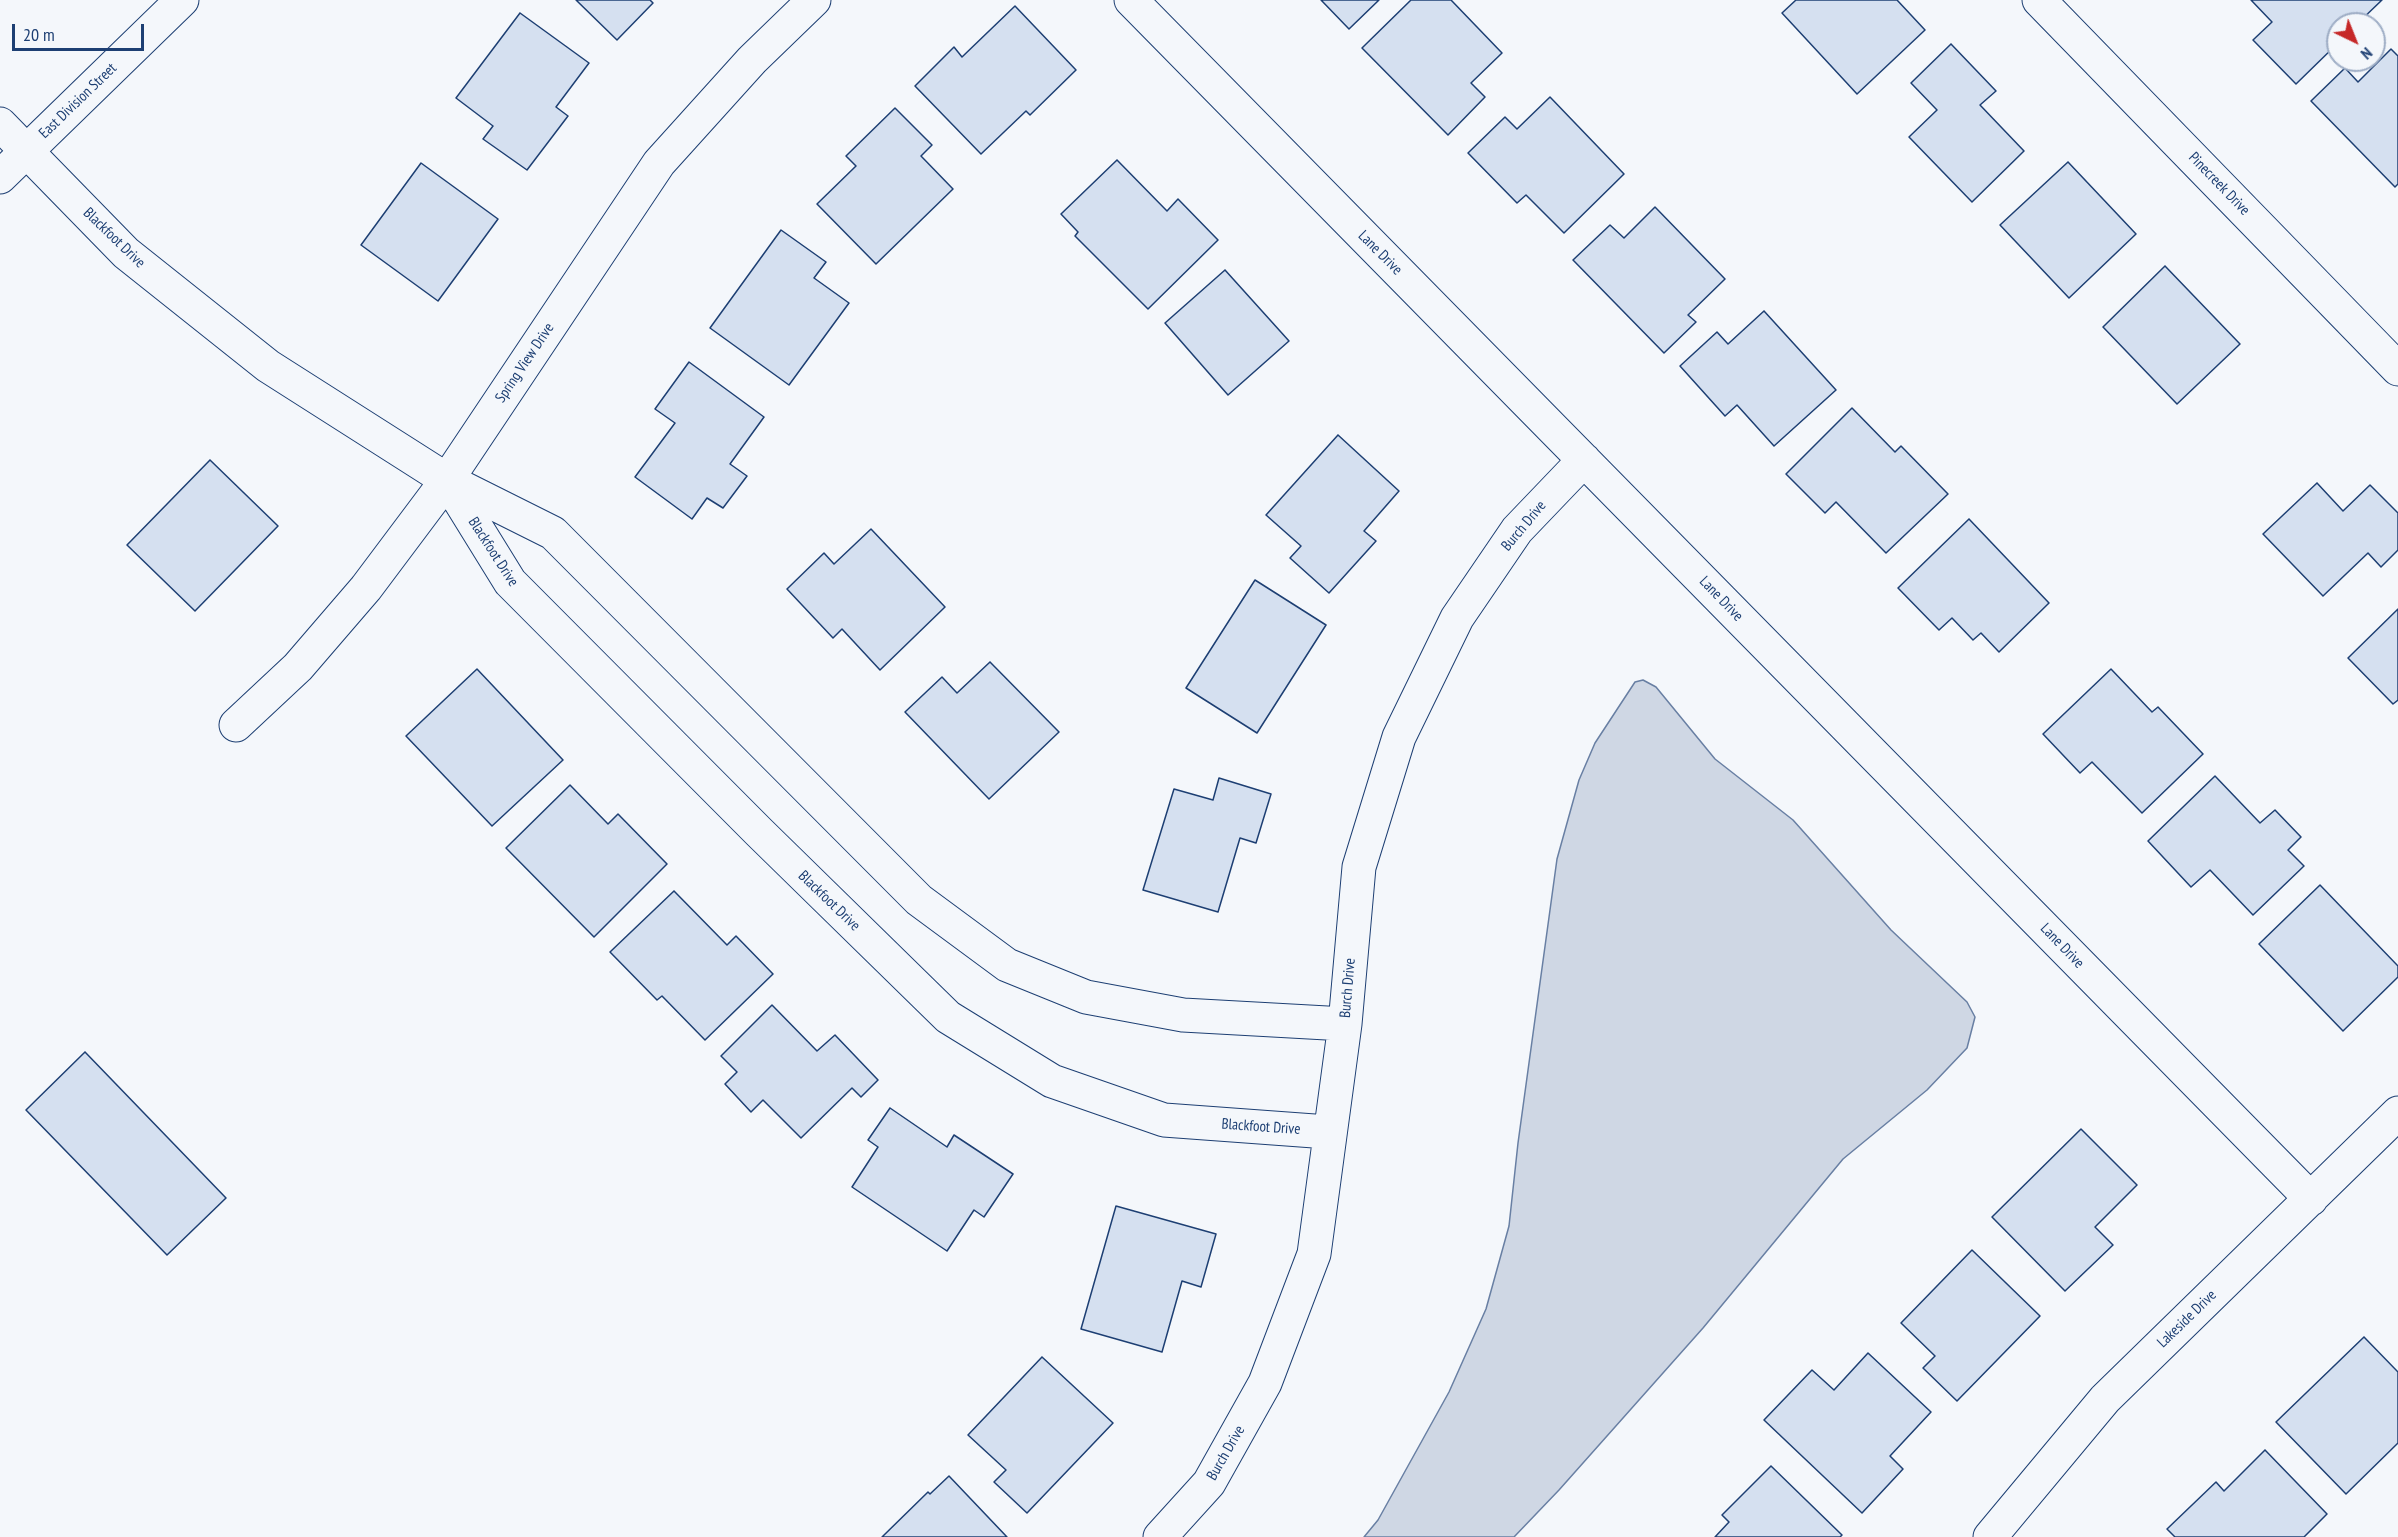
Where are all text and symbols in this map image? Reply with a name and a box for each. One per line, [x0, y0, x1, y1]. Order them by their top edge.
scale bar [15, 12, 147, 50]
north arrow [2326, 12, 2386, 72]
text: 20 m [23, 23, 55, 46]
text: N [2357, 43, 2377, 64]
street label: East Division Street [36, 60, 120, 142]
street label: Pinecreek Drive [2185, 149, 2253, 219]
street label: Blackfoot Drive [79, 204, 149, 272]
street label: Lane Drive [1354, 227, 1406, 279]
street label: Spring View Drive [492, 320, 558, 406]
street label: Burch Drive [1498, 497, 1550, 555]
street label: Blackfoot Drive [464, 514, 522, 590]
street label: Lane Drive [1695, 573, 1747, 625]
street label: Blackfoot Drive [794, 867, 864, 935]
street label: Lane Drive [2036, 920, 2088, 972]
street label: Burch Drive [1336, 957, 1360, 1019]
street label: Blackfoot Drive [1221, 1115, 1301, 1139]
street label: Lakeside Drive [2154, 1286, 2220, 1352]
street label: Burch Drive [1203, 1422, 1249, 1484]

